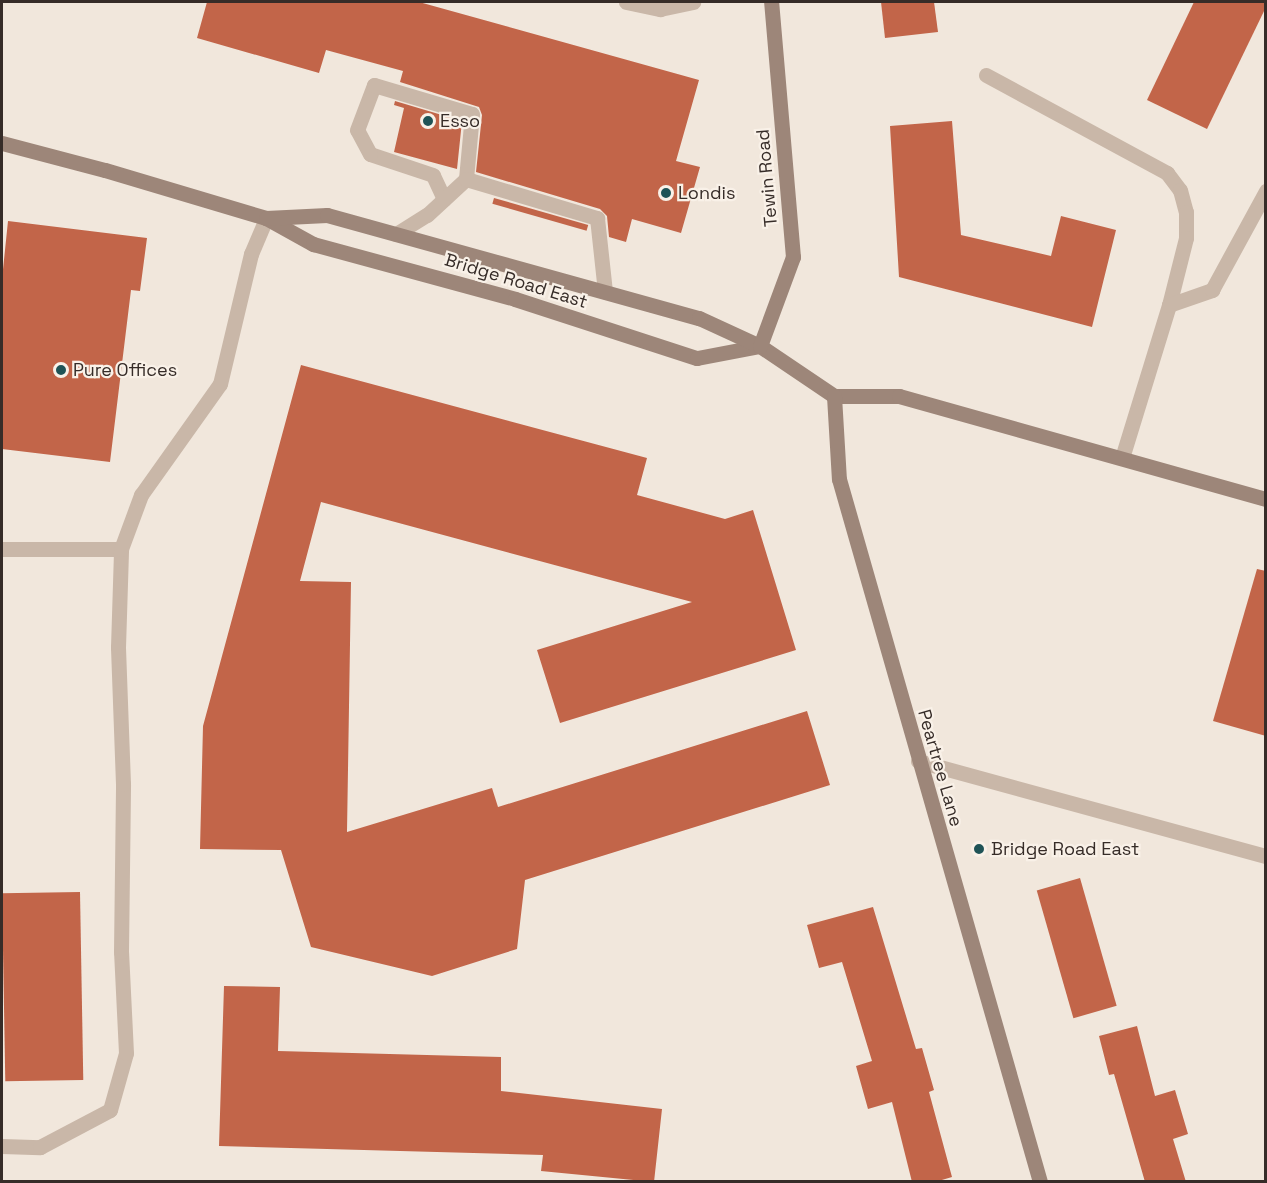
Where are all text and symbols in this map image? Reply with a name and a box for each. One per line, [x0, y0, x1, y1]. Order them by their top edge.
place label: Esso [440, 110, 480, 132]
marker: Esso [421, 114, 435, 128]
street label: Tewin Road [752, 128, 782, 228]
place label: Londis [678, 182, 735, 204]
marker: Londis [659, 186, 673, 200]
street label: Bridge Road East [442, 249, 590, 313]
place label: Pure Offices [73, 359, 177, 381]
marker: Pure Offices [54, 363, 68, 377]
street label: Peartree Lane [913, 707, 967, 829]
place label: Bridge Road East [991, 838, 1139, 860]
marker: Bridge Road East [972, 842, 986, 856]

